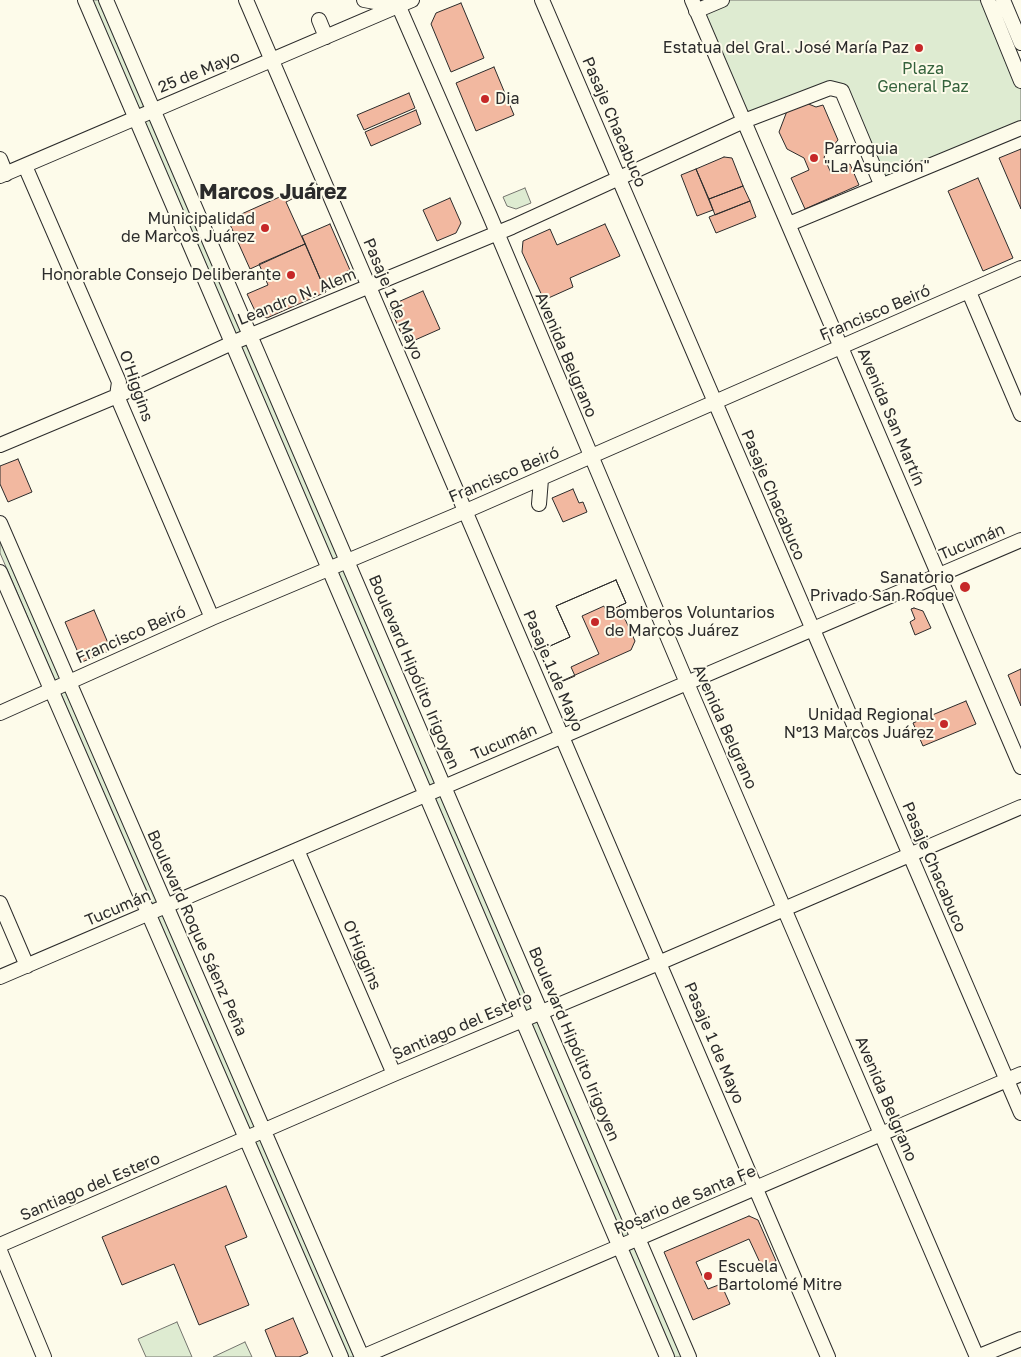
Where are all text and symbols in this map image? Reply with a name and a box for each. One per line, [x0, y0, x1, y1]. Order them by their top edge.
place label: Estatua del Gral. José María Paz [663, 38, 909, 58]
marker: Estatua del Gral. José María Paz [913, 42, 925, 54]
street label: 25 de Mayo [155, 47, 243, 97]
street label: Pasaje Chacabuco [578, 54, 650, 190]
park label: Plaza General Paz [877, 59, 969, 97]
place label: Dia [495, 89, 520, 109]
marker: Dia [479, 93, 491, 105]
place label: Parroquia "La Asunción" [824, 139, 930, 177]
marker: Parroquia "La Asunción" [808, 152, 820, 164]
district label: Marcos Juárez [199, 179, 347, 205]
place label: Municipalidad de Marcos Juárez [121, 209, 255, 247]
marker: Municipalidad de Marcos Juárez [259, 222, 271, 234]
street label: Pasaje 1 de Mayo [359, 235, 427, 363]
street label: Leandro N. Alem [235, 264, 359, 330]
place label: Honorable Consejo Deliberante [41, 265, 281, 285]
marker: Honorable Consejo Deliberante [285, 269, 297, 281]
street label: Francisco Beiró [817, 281, 933, 345]
street label: Avenida Belgrano [531, 290, 601, 420]
street label: Avenida San Martín [853, 345, 929, 489]
street label: O'Higgins [115, 348, 157, 424]
street label: Pasaje Chacabuco [737, 427, 809, 563]
street label: Francisco Beiró [446, 443, 562, 507]
street label: Tucumán [936, 520, 1008, 564]
place label: Sanatorio Privado San Roque [810, 568, 954, 606]
street label: Boulevard Hipólito Irigoyen [364, 572, 464, 772]
marker: Sanatorio Privado San Roque [958, 580, 972, 594]
street label: Francisco Beiró [73, 602, 189, 668]
place label: Bomberos Voluntarios de Marcos Juárez [605, 603, 775, 641]
street label: Pasaje 1 de Mayo [519, 607, 587, 735]
marker: Bomberos Voluntarios de Marcos Juárez [589, 616, 601, 628]
street label: Avenida Belgrano [689, 662, 761, 792]
place label: Unidad Regional Nº13 Marcos Juárez [784, 705, 934, 743]
marker: Unidad Regional Nº13 Marcos Juárez [938, 718, 950, 730]
street label: Tucumán [468, 720, 540, 764]
street label: Pasaje Chacabuco [898, 799, 970, 935]
street label: Boulevard Roque Sáenz Peña [143, 827, 251, 1039]
street label: Tucumán [82, 886, 154, 930]
street label: O'Higgins [339, 917, 385, 993]
street label: Boulevard Hipólito Irigoyen [524, 944, 624, 1144]
street label: Pasaje 1 de Mayo [680, 979, 748, 1107]
street label: Santiago del Estero [389, 988, 535, 1064]
street label: Avenida Belgrano [851, 1034, 921, 1164]
street label: Santiago del Estero [17, 1149, 163, 1225]
street label: Rosario de Santa Fe [611, 1161, 759, 1239]
place label: Escuela Bartolomé Mitre [718, 1257, 842, 1295]
marker: Escuela Bartolomé Mitre [702, 1270, 714, 1282]

